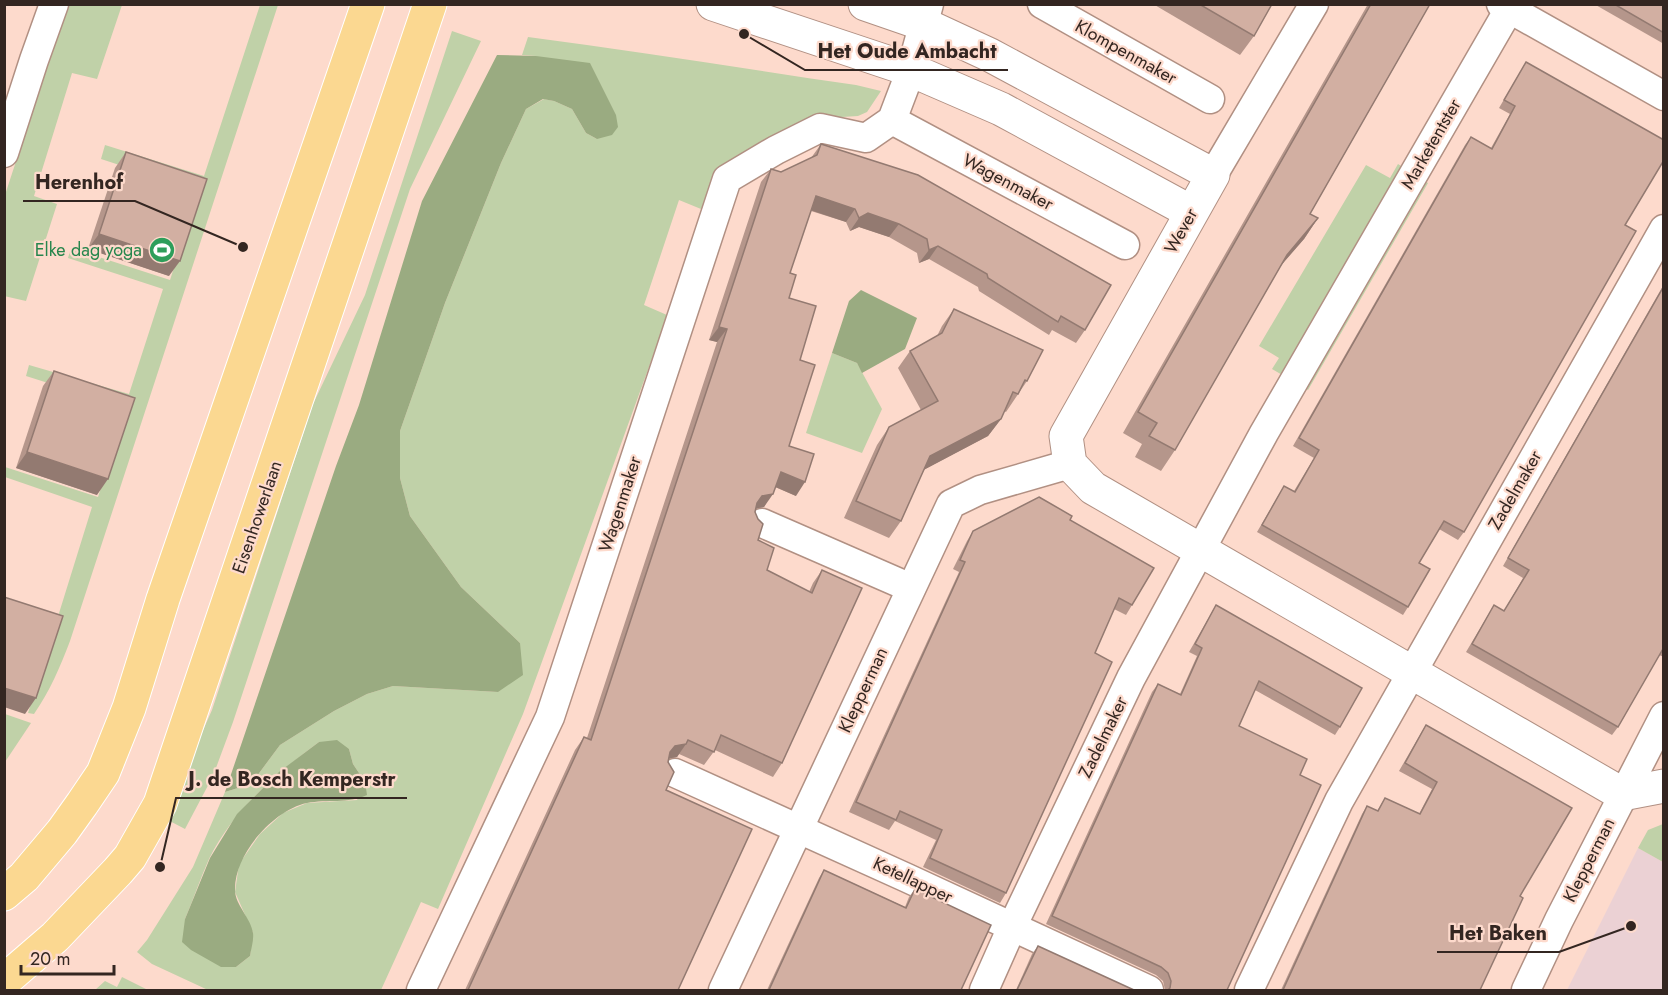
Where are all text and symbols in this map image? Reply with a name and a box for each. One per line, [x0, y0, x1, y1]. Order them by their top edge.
street label: Klompenmaker [1070, 13, 1182, 91]
callout: Het Oude Ambacht [805, 32, 1008, 70]
text: Het Oude Ambacht [817, 37, 997, 66]
street label: Marketentster [1395, 93, 1468, 194]
street label: Wagenmaker [958, 147, 1059, 217]
callout: Herenhof [23, 163, 135, 201]
text: Herenhof [35, 168, 124, 197]
street label: Wever [1158, 203, 1205, 259]
sports icon: Elke dag yoga [147, 235, 177, 265]
place label: Elke dag yoga [35, 237, 142, 263]
street label: Zadelmaker [1482, 445, 1549, 535]
street label: Wagenmaker [592, 452, 648, 555]
street label: Eisenhowerlaan [226, 457, 288, 577]
street label: Klepperman [832, 643, 894, 737]
street label: Zadelmaker [1072, 691, 1134, 782]
callout: J. de Bosch Kemperstr [176, 760, 407, 798]
text: J. de Bosch Kemperstr [184, 765, 396, 794]
street label: Klepperman [1557, 813, 1621, 907]
street label: Ketellapper [869, 850, 958, 910]
callout: Het Baken [1437, 914, 1559, 952]
text: Het Baken [1449, 919, 1547, 948]
scale bar [21, 938, 114, 976]
text: 20 m [30, 946, 70, 972]

